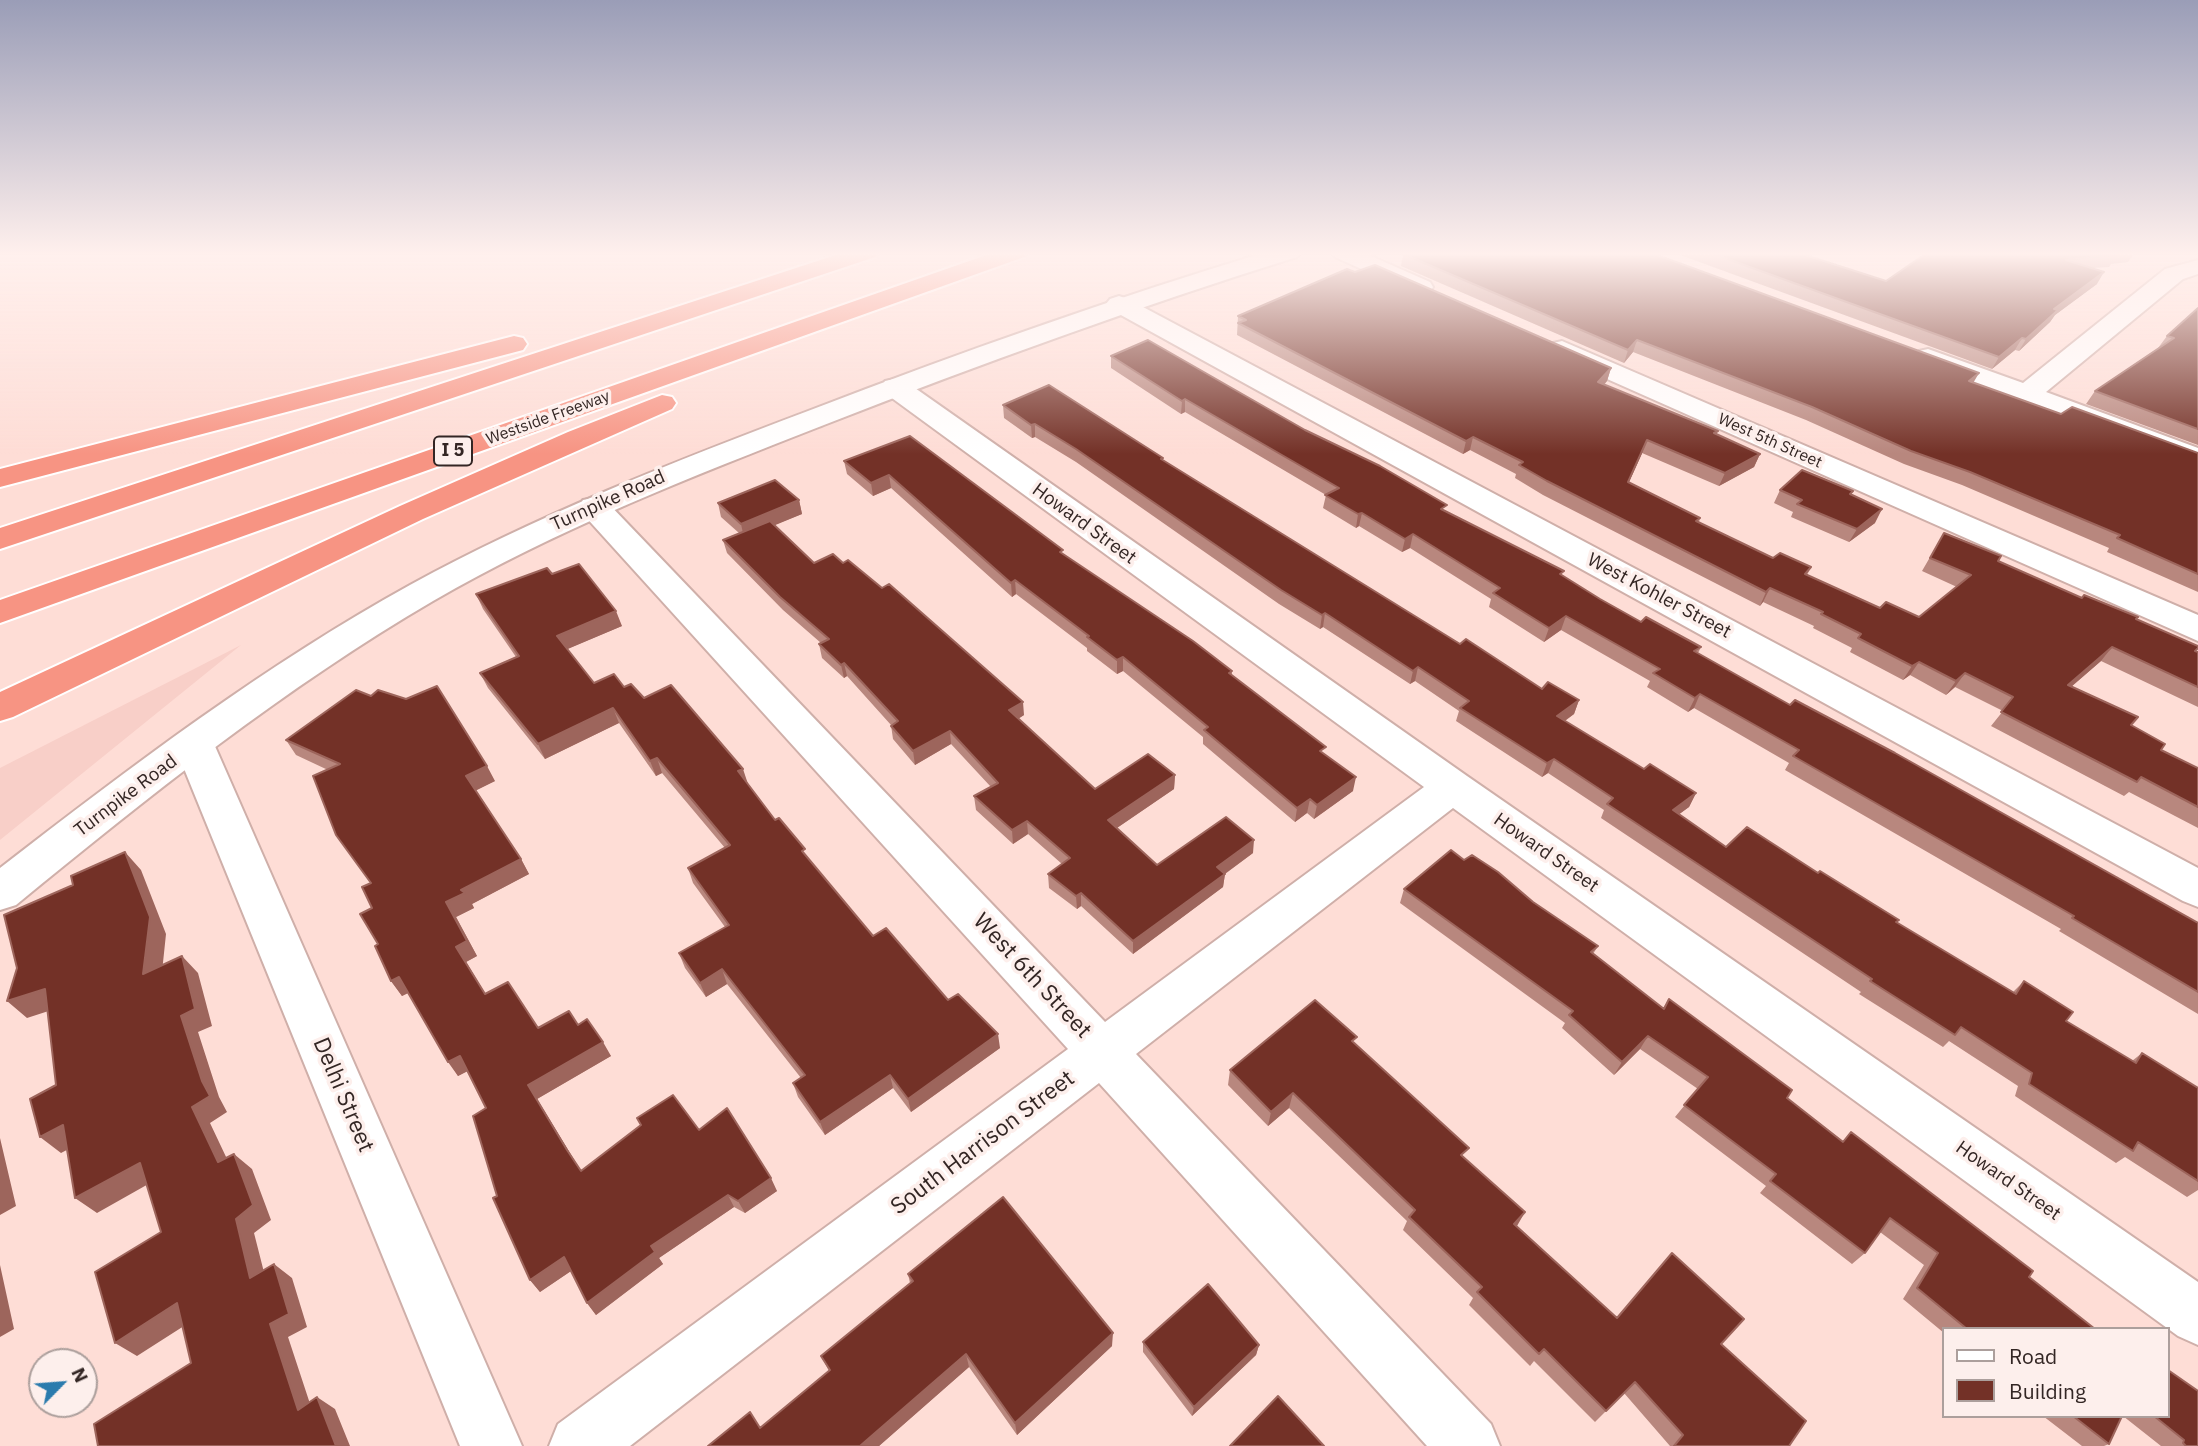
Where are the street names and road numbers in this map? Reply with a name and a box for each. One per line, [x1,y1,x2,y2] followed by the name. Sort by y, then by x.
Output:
[484,387,612,449] street label: Westside Freeway
[1715,409,1825,473] street label: West 5th Street
[434,436,472,466] road number: I 5
[547,466,669,536] street label: Turnpike Road
[1028,479,1140,569] street label: Howard Street
[1583,548,1735,644] street label: West Kohler Street
[70,750,182,842] street label: Turnpike Road
[1489,808,1603,898] street label: Howard Street
[967,908,1097,1044] street label: West 6th Street
[307,1034,379,1156] street label: Delhi Street
[886,1065,1080,1221] street label: South Harrison Street
[1951,1136,2065,1226] street label: Howard Street

